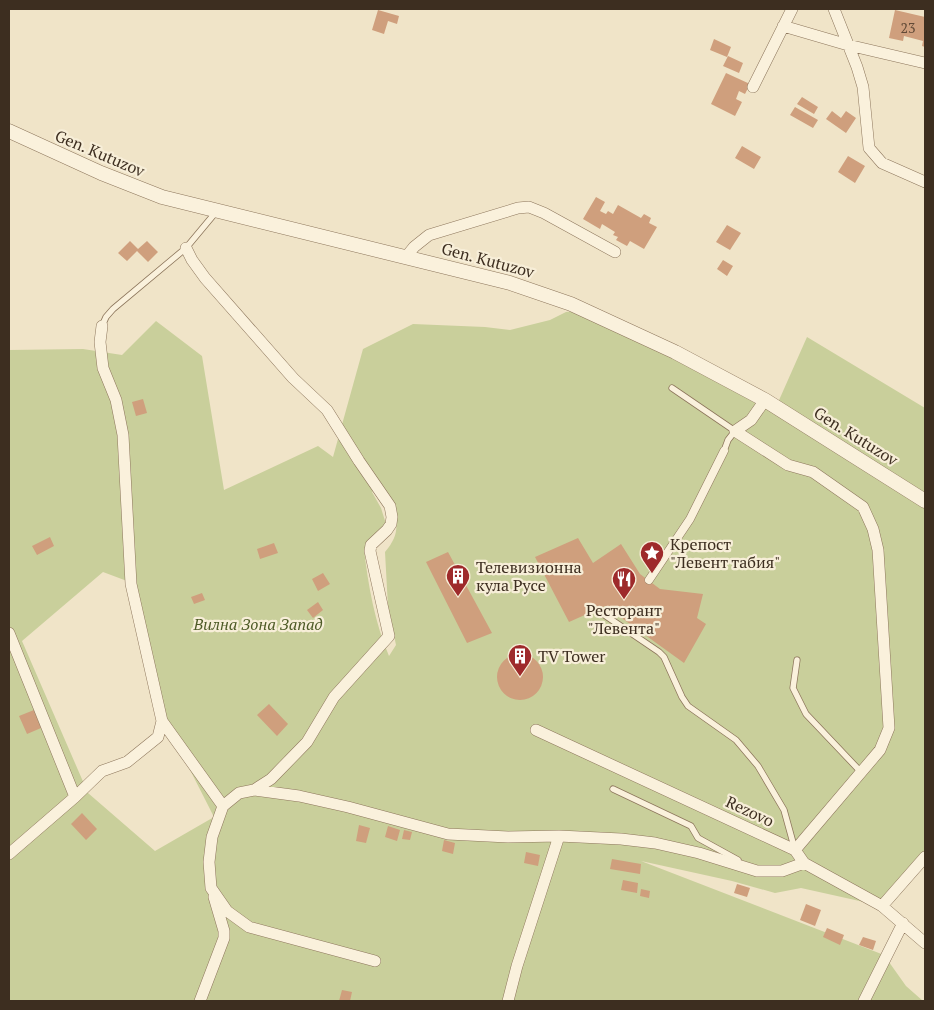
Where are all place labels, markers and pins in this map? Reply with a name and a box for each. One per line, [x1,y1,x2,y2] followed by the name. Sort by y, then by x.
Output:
[670,533,780,573] place label: Крепост "Левент табия"
[639,540,665,574] place icon: Крепост "Левент табия"
[476,556,582,596] place label: Телевизионна кула Русе
[445,563,471,597] building icon: Телевизионна кула Русе
[611,566,637,600] restaurant icon: Ресторант "Левента"
[586,599,662,639] place label: Ресторант "Левента"
[507,643,533,677] building icon: TV Tower
[538,645,606,667] place label: TV Tower

